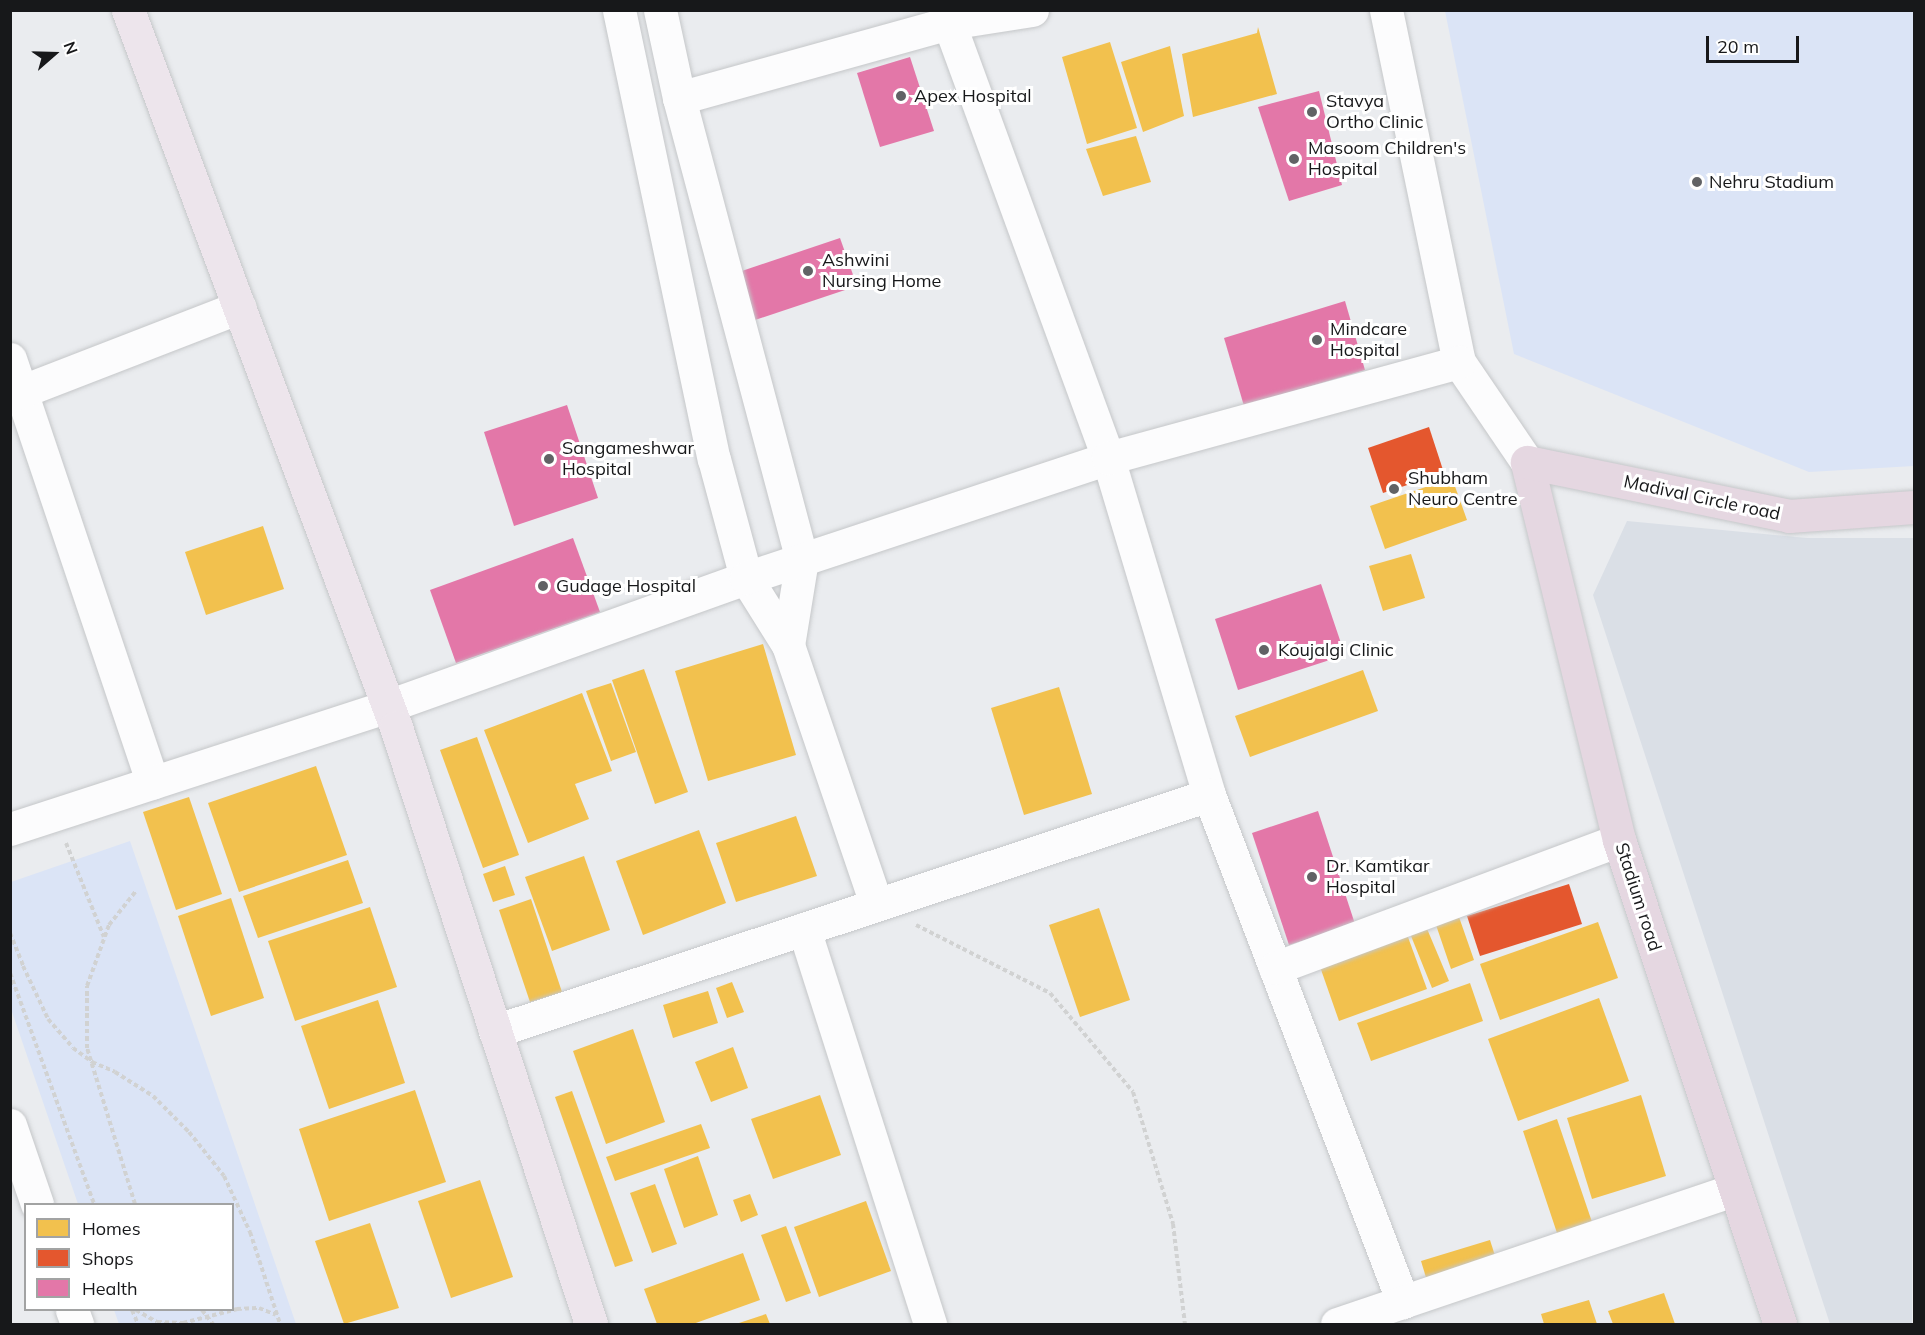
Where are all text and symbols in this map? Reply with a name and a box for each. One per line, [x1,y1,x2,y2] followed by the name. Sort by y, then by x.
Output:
[24,24,84,84] north arrow
[1709,24,1802,62] scale bar
[1717,35,1759,58] text: 20 m
[59,39,82,57] text: N
[914,85,1032,107] place label: Apex Hospital
[892,87,910,105] marker: Apex Hospital
[1326,91,1423,134] place label: Stavya Ortho Clinic
[1303,103,1321,121] marker: Stavya Ortho Clinic
[1308,138,1466,180] place label: Masoom Children's Hospital
[1285,150,1303,168] marker: Masoom Children's Hospital
[1709,171,1834,193] place label: Nehru Stadium
[1690,175,1704,189] marker: Nehru Stadium
[822,250,941,292] place label: Ashwini Nursing Home
[799,262,817,280] marker: Ashwini Nursing Home
[1330,319,1407,362] place label: Mindcare Hospital
[1308,331,1326,349] marker: Mindcare Hospital
[562,438,694,480] place label: Sangameshwar Hospital
[540,450,558,468] marker: Sangameshwar Hospital
[1408,468,1518,510] place label: Shubham Neuro Centre
[1622,471,1782,525] street label: Madival Circle road
[1385,480,1403,498] marker: Shubham Neuro Centre
[556,575,696,597] place label: Gudage Hospital
[534,577,552,595] marker: Gudage Hospital
[1278,639,1394,661] place label: Koujalgi Clinic
[1255,641,1273,659] marker: Koujalgi Clinic
[1610,840,1666,954] street label: Stadium road
[1326,856,1430,898] place label: Dr. Kamtikar Hospital
[1303,868,1321,886] marker: Dr. Kamtikar Hospital
[24,1203,234,1311] legend
[82,1217,141,1240] text: Homes
[82,1247,134,1270] text: Shops
[82,1277,138,1300] text: Health

